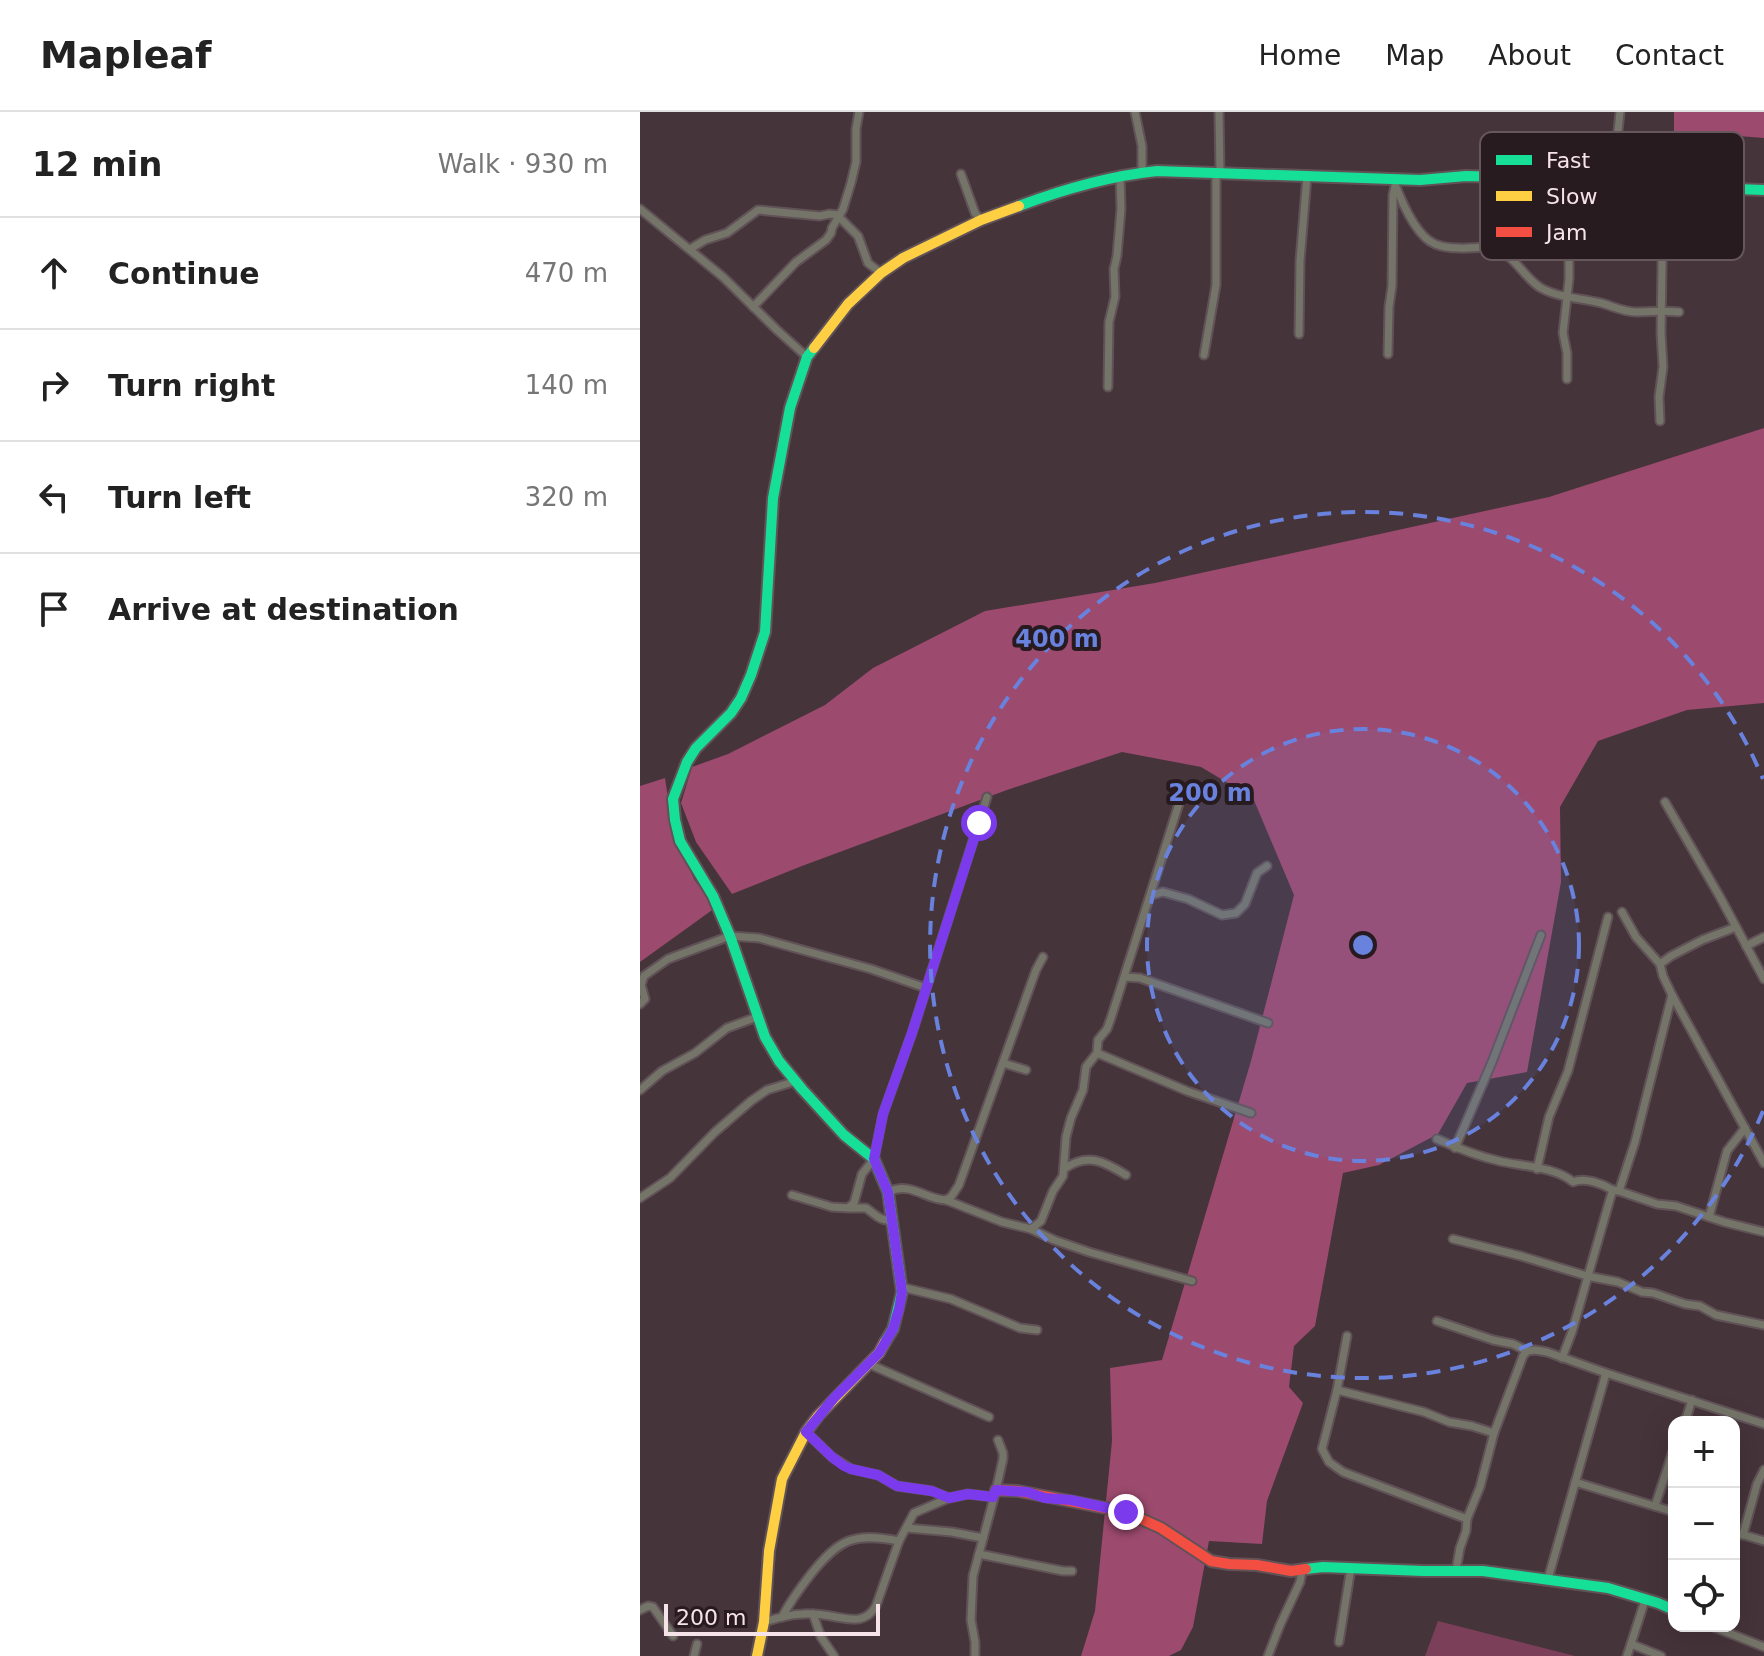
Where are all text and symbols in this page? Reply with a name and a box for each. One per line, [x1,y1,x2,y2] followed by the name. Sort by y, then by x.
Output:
[40,33,212,77] text: Mapleaf
[1258,39,1341,72] text: Home
[1385,39,1444,72] text: Map
[1488,39,1571,72] text: About
[1615,39,1724,72] text: Contact
[1480,132,1744,260] legend
[32,144,162,184] text: 12 min
[1546,148,1591,173] text: Fast
[438,149,608,179] text: Walk · 930 m
[1546,184,1598,209] text: Slow
[1544,220,1587,245] text: Jam
[32,251,76,295] icon: ahead
[108,256,260,291] text: Continue
[525,258,608,288] text: 470 m
[32,363,76,407] icon: right
[108,368,275,403] text: Turn right
[525,370,608,400] text: 140 m
[32,475,76,519] icon: left
[108,480,251,515] text: Turn left
[525,482,608,512] text: 320 m
[32,587,76,631] icon: arrive
[108,592,459,627] text: Arrive at destination
[1015,625,1099,653] text: 400 m
[1168,779,1252,807] text: 200 m
[961,805,997,841] route start
[1349,931,1377,959] centre of rings
[1668,1416,1740,1632] map controls
[1668,1416,1740,1488] button: +
[1668,1488,1740,1560] button: −
[1108,1494,1144,1530] route end
[1668,1560,1740,1632] button: locate
[664,1600,880,1636] scale bar
[676,1605,746,1630] text: 200 m

